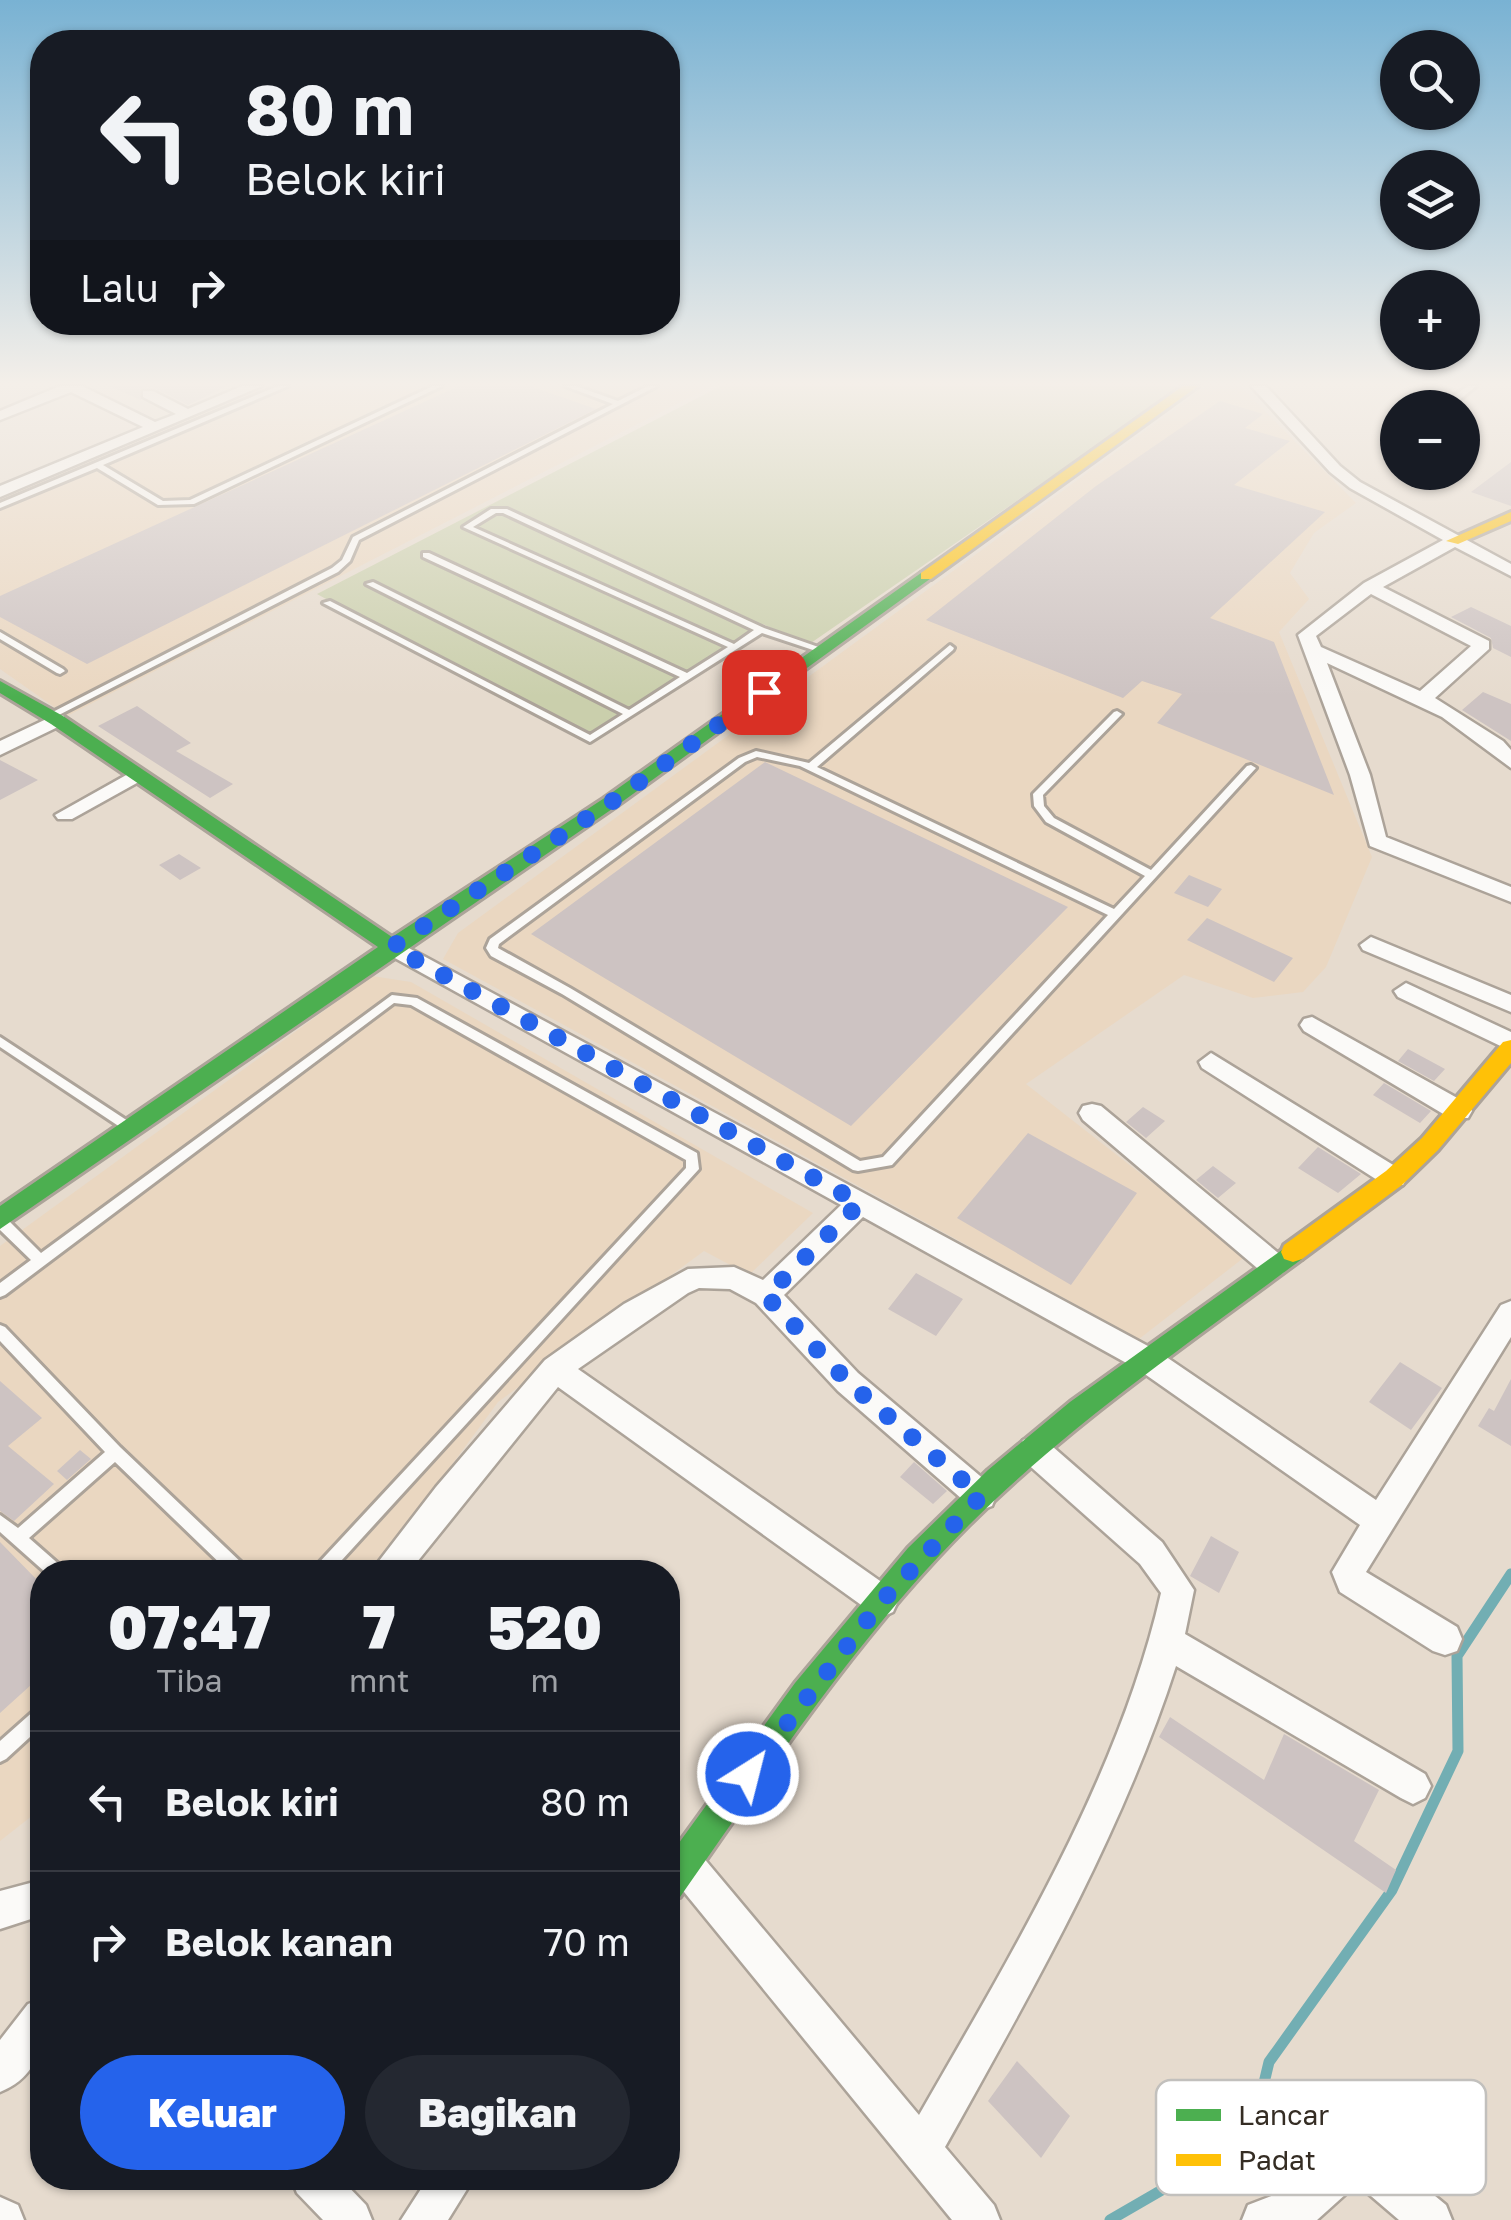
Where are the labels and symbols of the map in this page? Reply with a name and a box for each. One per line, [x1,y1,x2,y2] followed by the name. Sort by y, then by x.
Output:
[722,650,807,735] pin
[696,1722,800,1826] position arrow
[1156,2080,1486,2195] legend
[1238,2098,1329,2131] text: Lancar
[1238,2143,1316,2176] text: Padat

